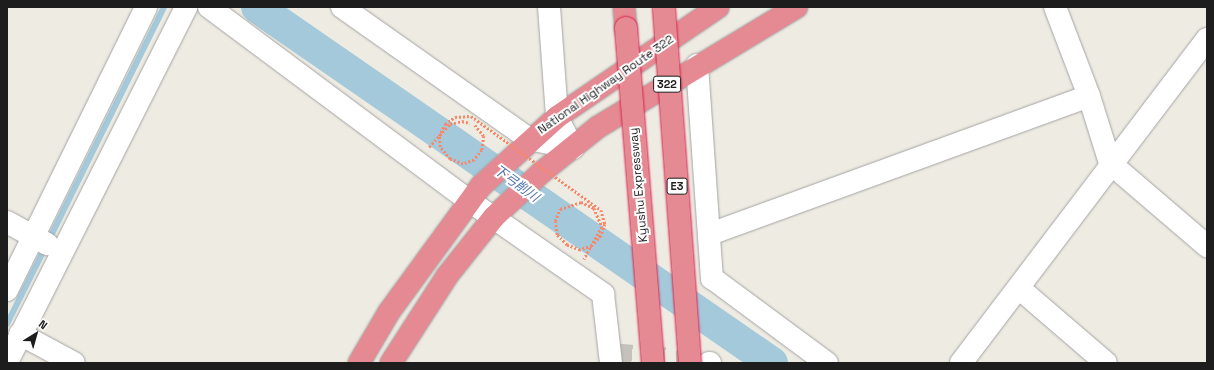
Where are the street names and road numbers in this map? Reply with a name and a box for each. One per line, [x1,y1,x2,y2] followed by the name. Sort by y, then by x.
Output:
[535,32,677,138] street label: National Highway Route 322
[653,75,681,93] road number: 322
[627,127,651,243] street label: Kyushu Expressway
[666,177,688,195] road number: E3

